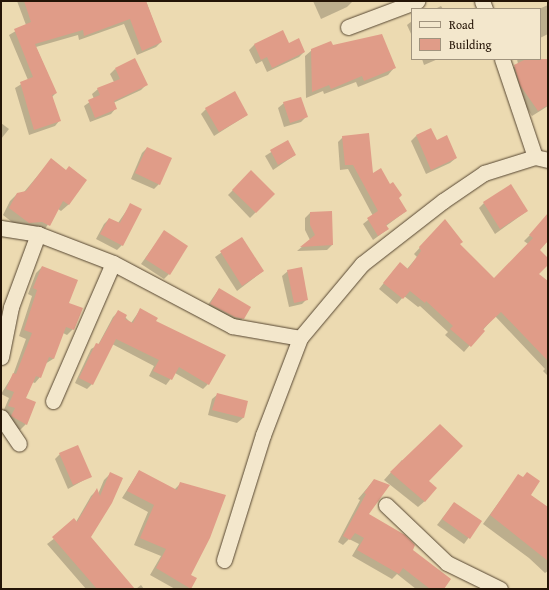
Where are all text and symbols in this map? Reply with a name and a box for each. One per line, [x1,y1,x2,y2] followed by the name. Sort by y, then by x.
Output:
[411,8,541,60] legend
[449,16,474,33] text: Road
[449,36,492,53] text: Building

